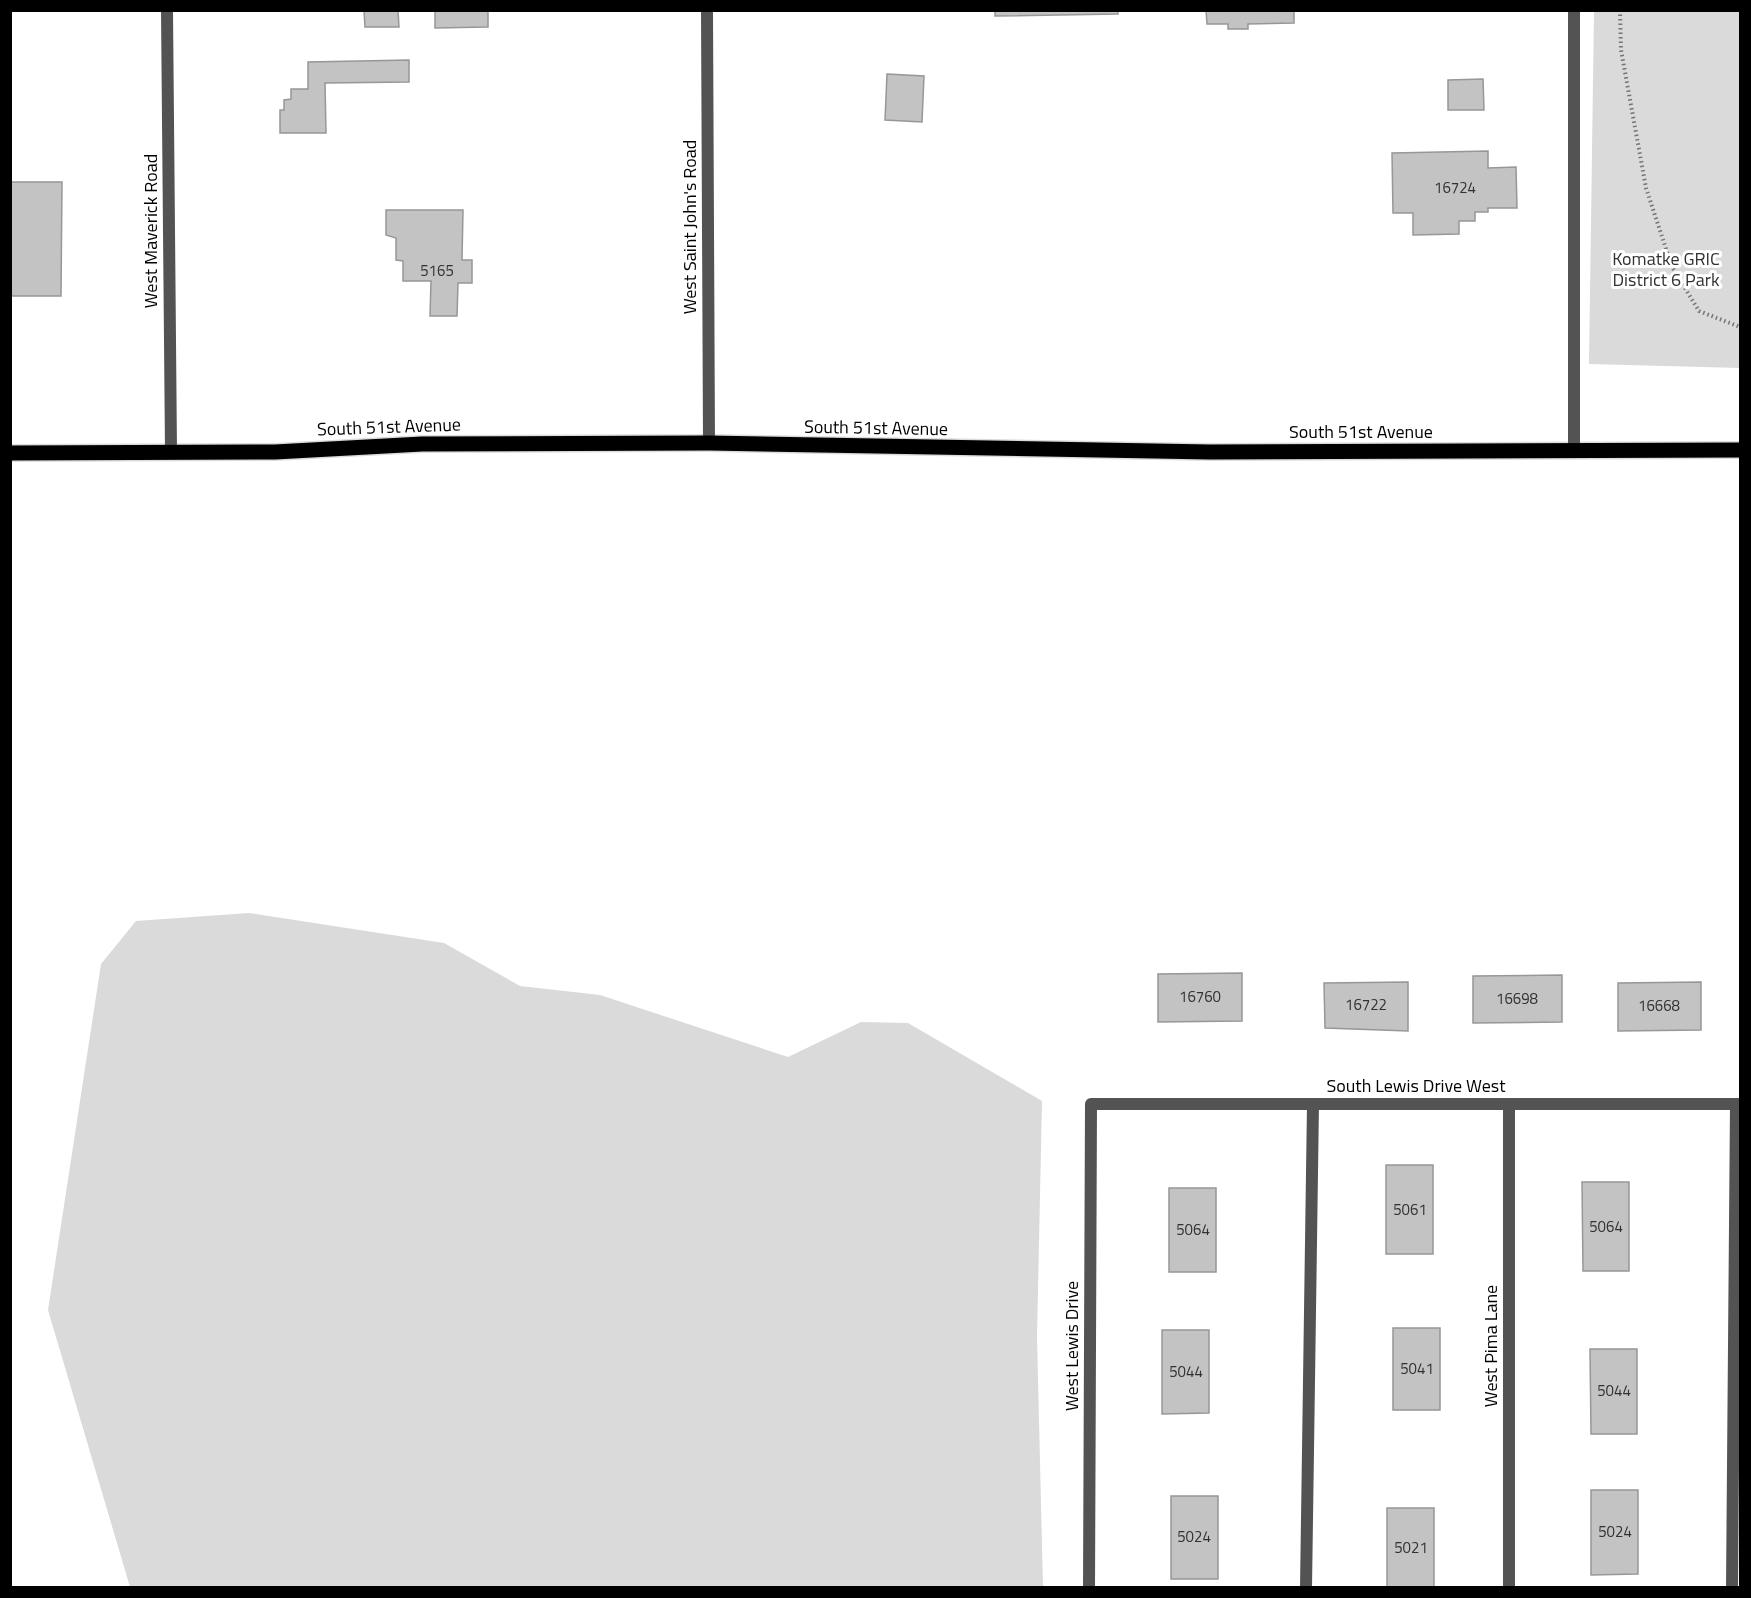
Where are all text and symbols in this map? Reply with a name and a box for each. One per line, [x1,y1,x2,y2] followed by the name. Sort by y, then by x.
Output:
[676,140,703,314] street label: West Saint John's Road
[137,154,164,308] street label: West Maverick Road
[1434,176,1476,199] house number: 16724
[1612,245,1720,293] park label: Komatke GRIC District 6 Park
[420,259,454,282] house number: 5165
[317,410,461,443] street label: South 51st Avenue
[804,413,948,442] street label: South 51st Avenue
[1289,418,1433,445] street label: South 51st Avenue
[1179,985,1221,1008] house number: 16760
[1496,987,1538,1010] house number: 16698
[1345,993,1387,1016] house number: 16722
[1638,994,1680,1017] house number: 16668
[1327,1072,1506,1099] street label: South Lewis Drive West
[1393,1198,1427,1221] house number: 5061
[1589,1215,1623,1238] house number: 5064
[1176,1218,1210,1241] house number: 5064
[1058,1281,1085,1411] street label: West Lewis Drive
[1477,1285,1504,1407] street label: West Pima Lane
[1400,1357,1434,1380] house number: 5041
[1169,1360,1203,1383] house number: 5044
[1597,1379,1631,1402] house number: 5044
[1598,1520,1632,1543] house number: 5024
[1177,1525,1211,1548] house number: 5024
[1394,1536,1428,1559] house number: 5021

